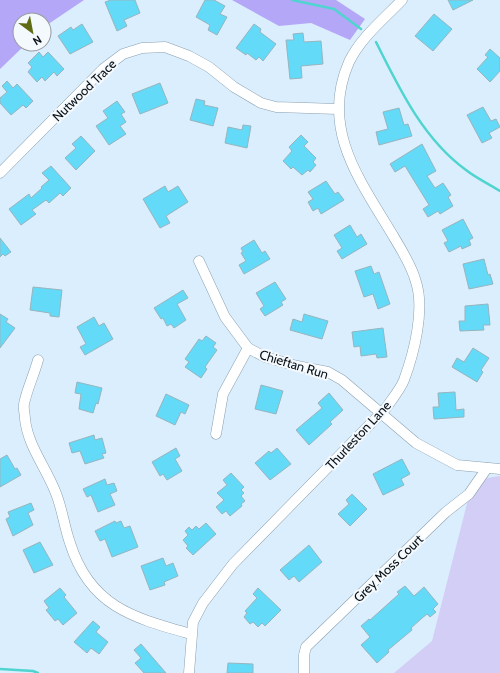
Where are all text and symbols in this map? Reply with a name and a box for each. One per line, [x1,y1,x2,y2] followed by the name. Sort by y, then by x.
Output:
[12,12,52,52] north arrow
[30,32,44,48] text: N
[49,55,119,124] street label: Nutwood Trace
[258,346,330,382] street label: Chieftan Run
[322,397,394,473] street label: Thurleston Lane
[350,530,426,605] street label: Grey Moss Court

